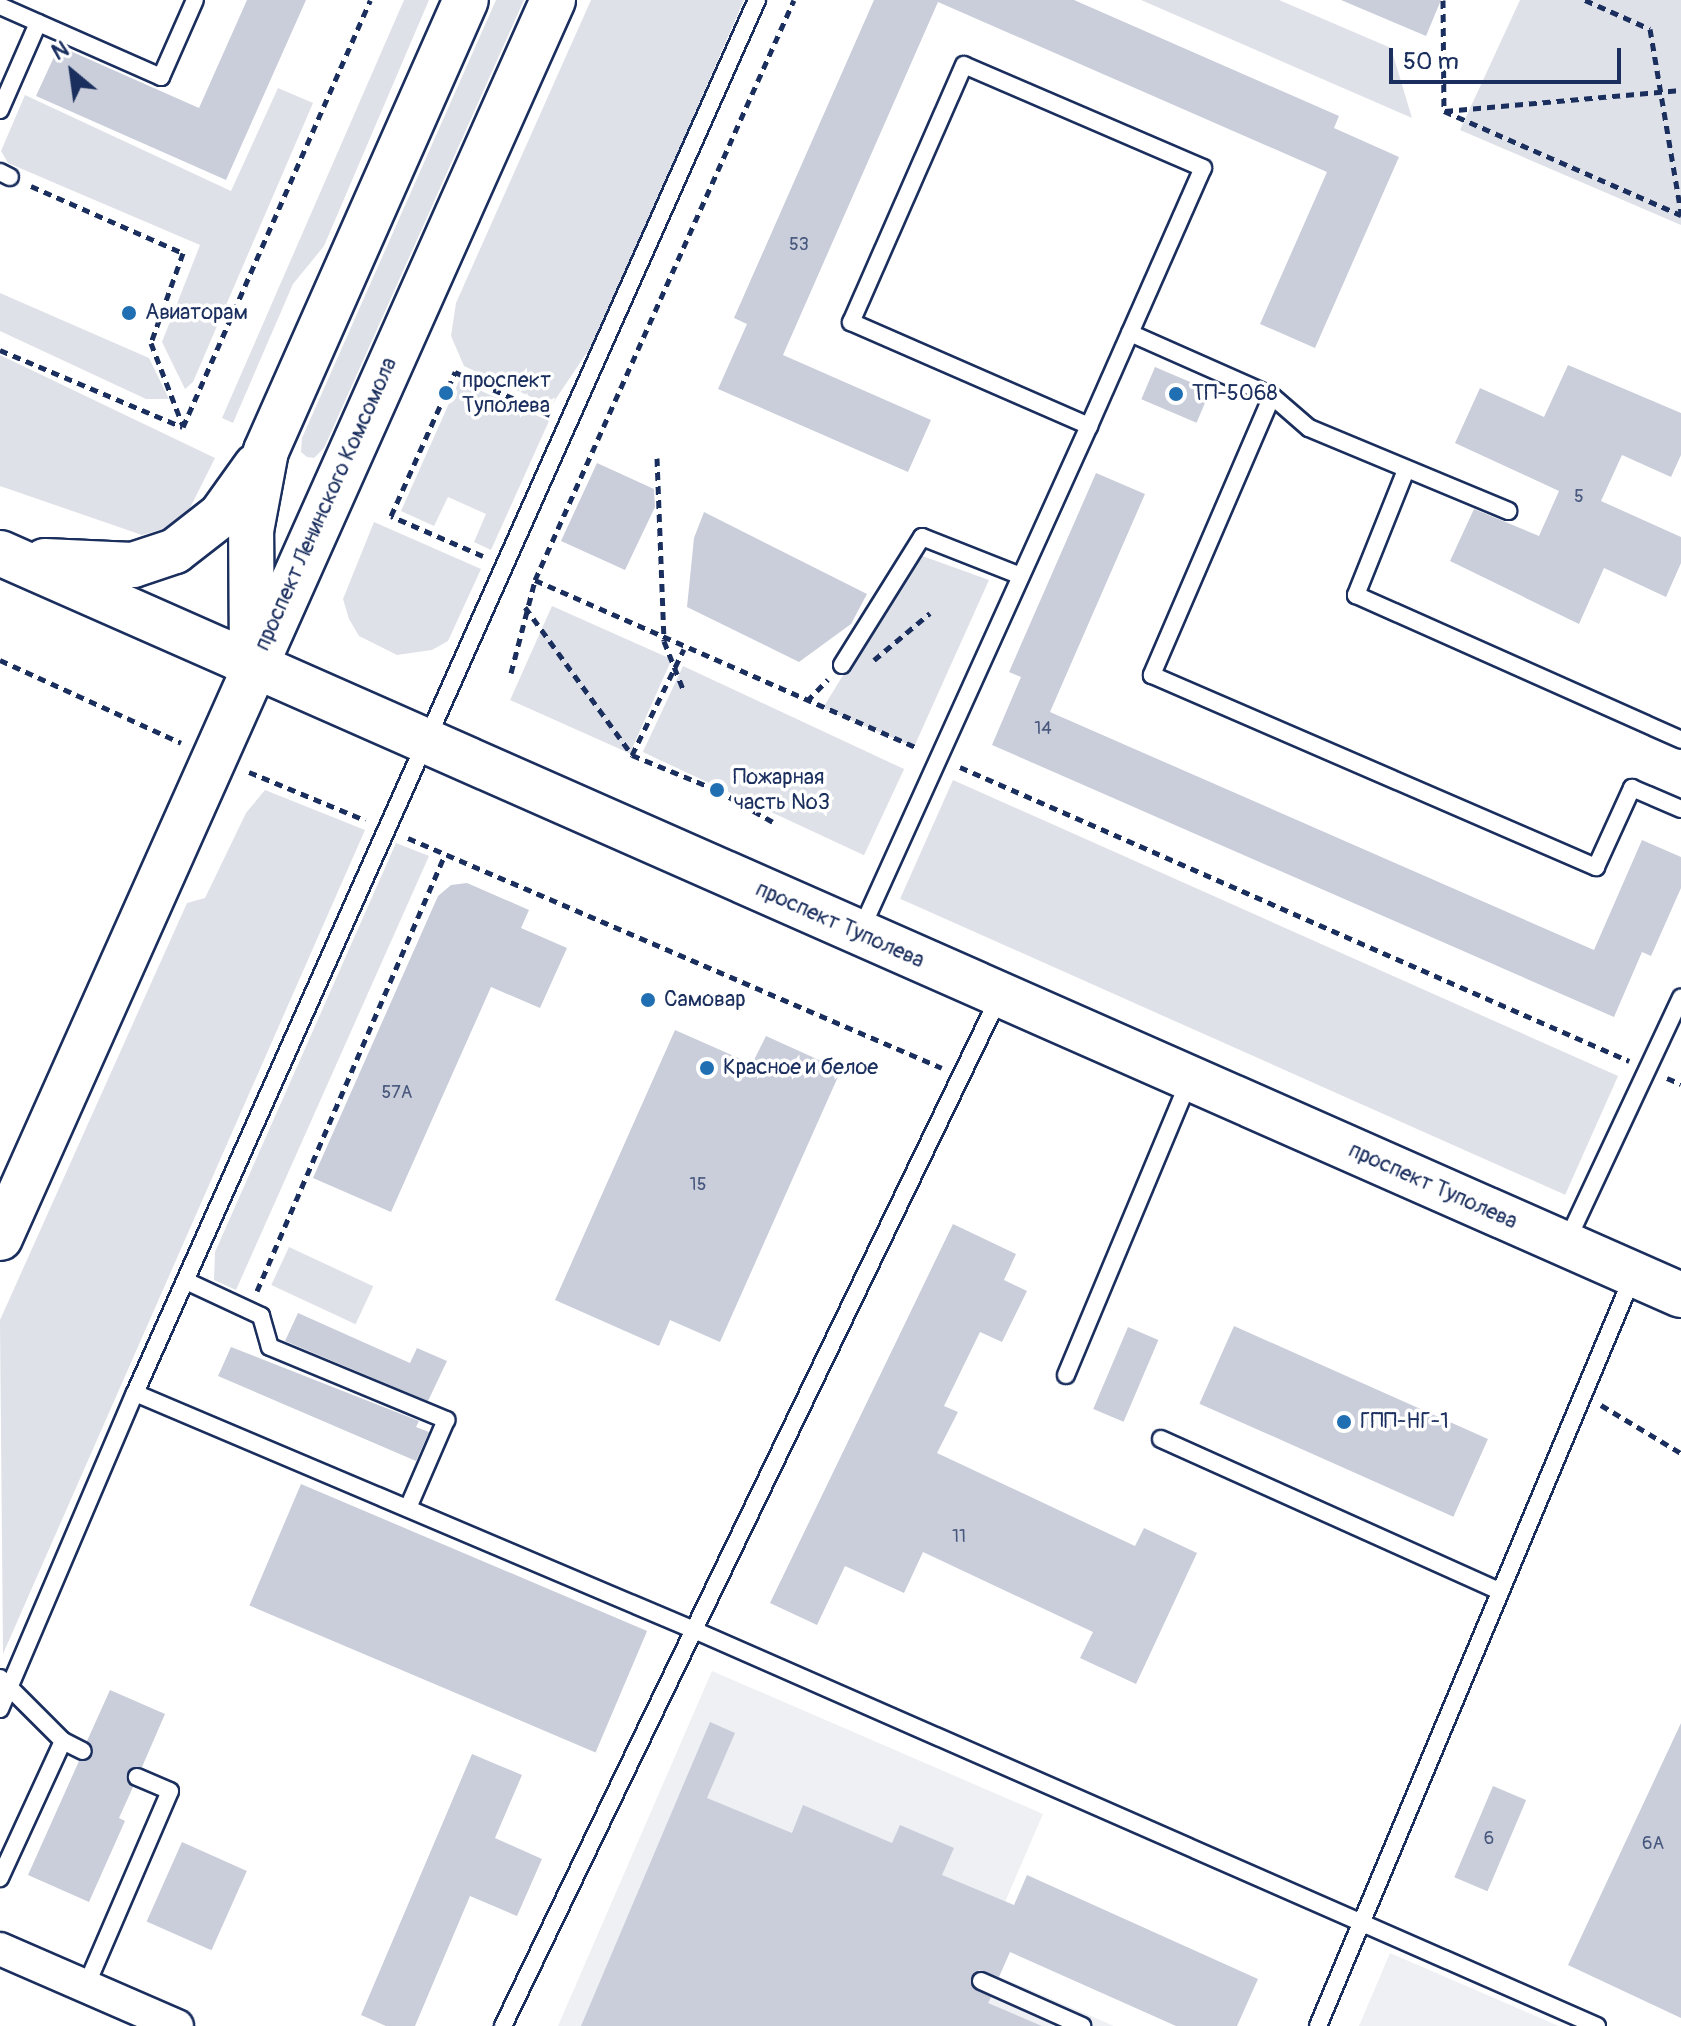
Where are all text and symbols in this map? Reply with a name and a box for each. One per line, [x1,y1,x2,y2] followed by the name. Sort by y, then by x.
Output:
[32,32,112,112] north arrow
[1393,32,1625,82] scale bar
[47,35,74,67] text: N
[1403,47,1459,76] text: 50 m
[789,234,809,256] house number: 53
[145,300,248,326] place label: Авиаторам
[120,304,138,322] marker: Авиаторам
[249,353,403,655] street label: проспект Ленинского Комсомола
[462,367,551,418] place label: проспект Туполева
[1192,381,1278,407] place label: ТП-5068
[437,384,455,402] marker: проспект Туполева
[1167,385,1185,403] marker: ТП-5068
[1574,486,1584,508] house number: 5
[1034,718,1052,740] house number: 14
[733,764,830,816] place label: Пожарная часть №3
[708,781,726,799] marker: Пожарная часть №3
[752,876,928,974] street label: проспект Туполева
[664,987,746,1013] place label: Самовар
[639,991,657,1009] marker: Самовар
[723,1055,878,1081] place label: Красное и белое
[698,1059,716,1077] marker: Красное и белое
[382,1082,412,1104] house number: 57А
[1345,1137,1521,1235] street label: проспект Туполева
[690,1174,706,1196] house number: 15
[1360,1409,1449,1435] place label: ГПП-НГ-1
[1335,1413,1353,1431] marker: ГПП-НГ-1
[952,1526,966,1548] house number: 11
[1484,1828,1494,1850] house number: 6
[1642,1833,1664,1855] house number: 6А

